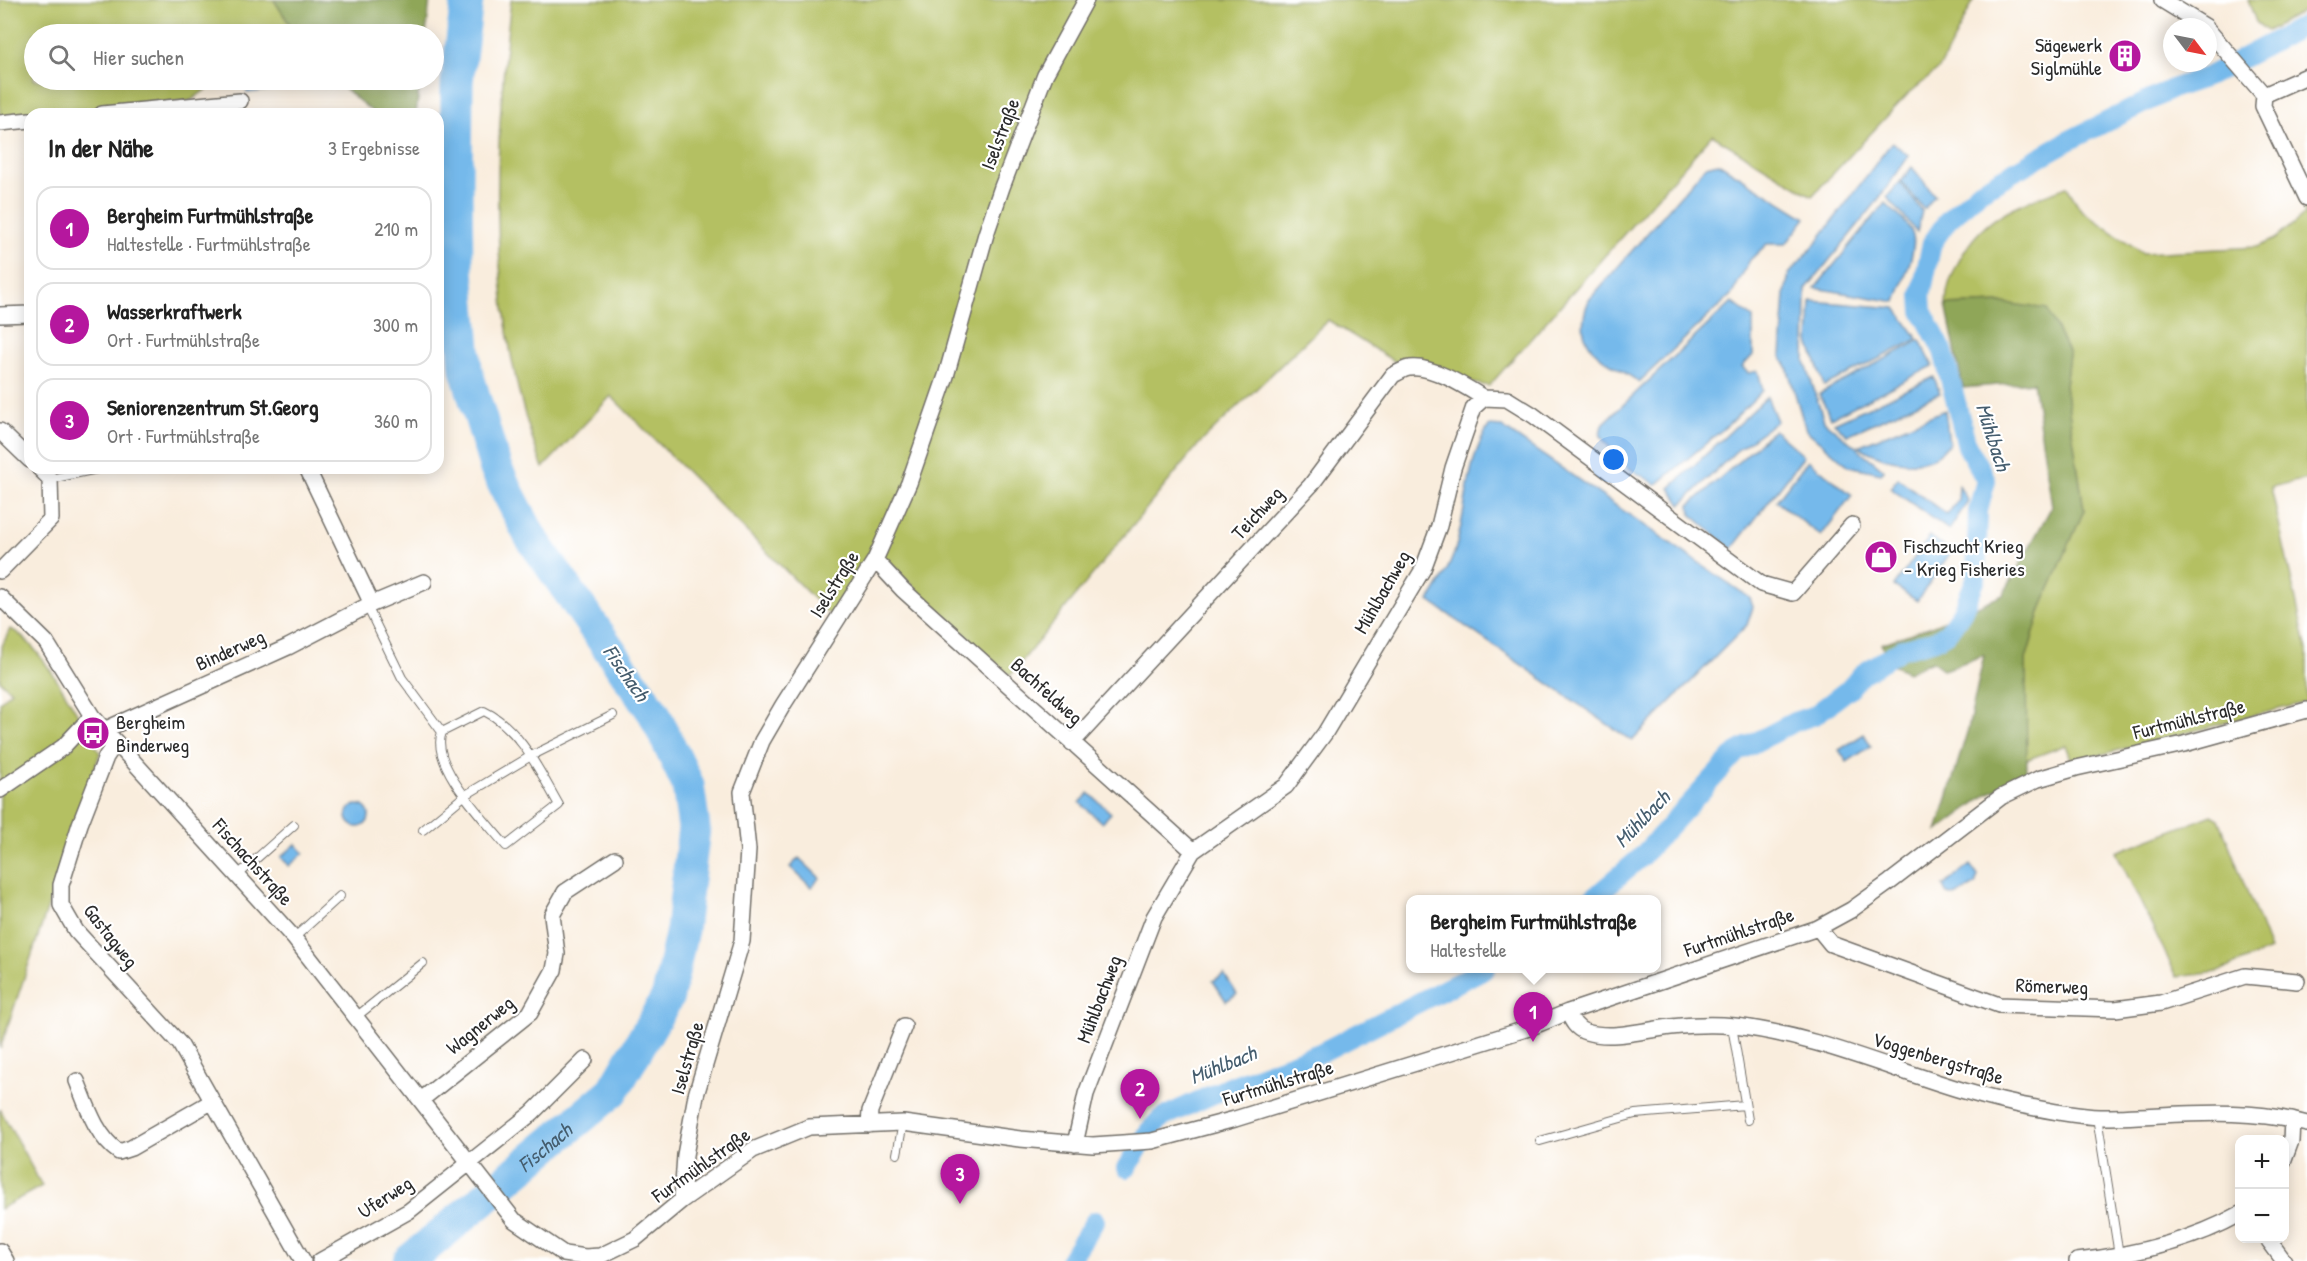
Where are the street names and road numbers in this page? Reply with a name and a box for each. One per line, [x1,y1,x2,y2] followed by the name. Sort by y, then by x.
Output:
[974,94,1025,173] street label: Iselstraße
[1225,480,1288,545] street label: Teichweg
[802,545,865,622] street label: Iselstraße
[1347,545,1416,638] street label: Mühlbachweg
[191,622,269,677] street label: Binderweg
[1005,651,1089,730] street label: Bachfeldweg
[2129,692,2248,746] street label: Furtmühlstraße
[206,812,300,911] street label: Fischachstraße
[78,898,145,974] street label: Gastagweg
[1680,900,1797,963] street label: Furtmühlstraße
[1069,951,1128,1047] street label: Mühlbachweg
[2015,971,2089,1000] street label: Römerweg
[440,989,519,1060] street label: Wagnerweg
[663,1018,710,1097] street label: Iselstraße
[1869,1025,2007,1090] street label: Voggenbergstraße
[1218,1053,1336,1112] street label: Furtmühlstraße
[645,1121,755,1209] street label: Furtmühlstraße
[352,1169,417,1224] street label: Uferweg

